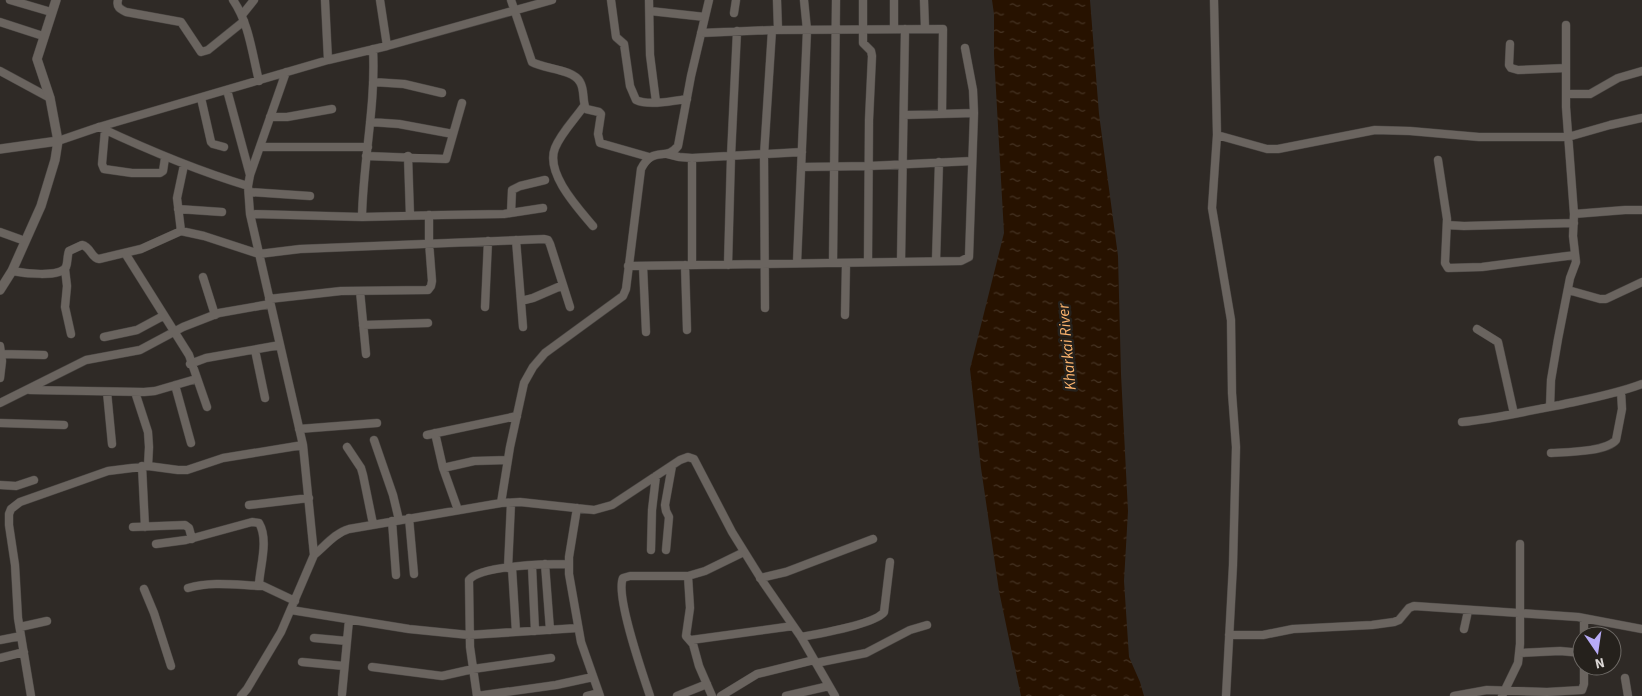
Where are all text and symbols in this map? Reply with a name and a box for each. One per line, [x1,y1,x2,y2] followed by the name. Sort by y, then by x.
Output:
[1052,301,1082,391] water label: Kharkai River
[1572,626,1622,676] north arrow
[1593,652,1606,673] text: N

